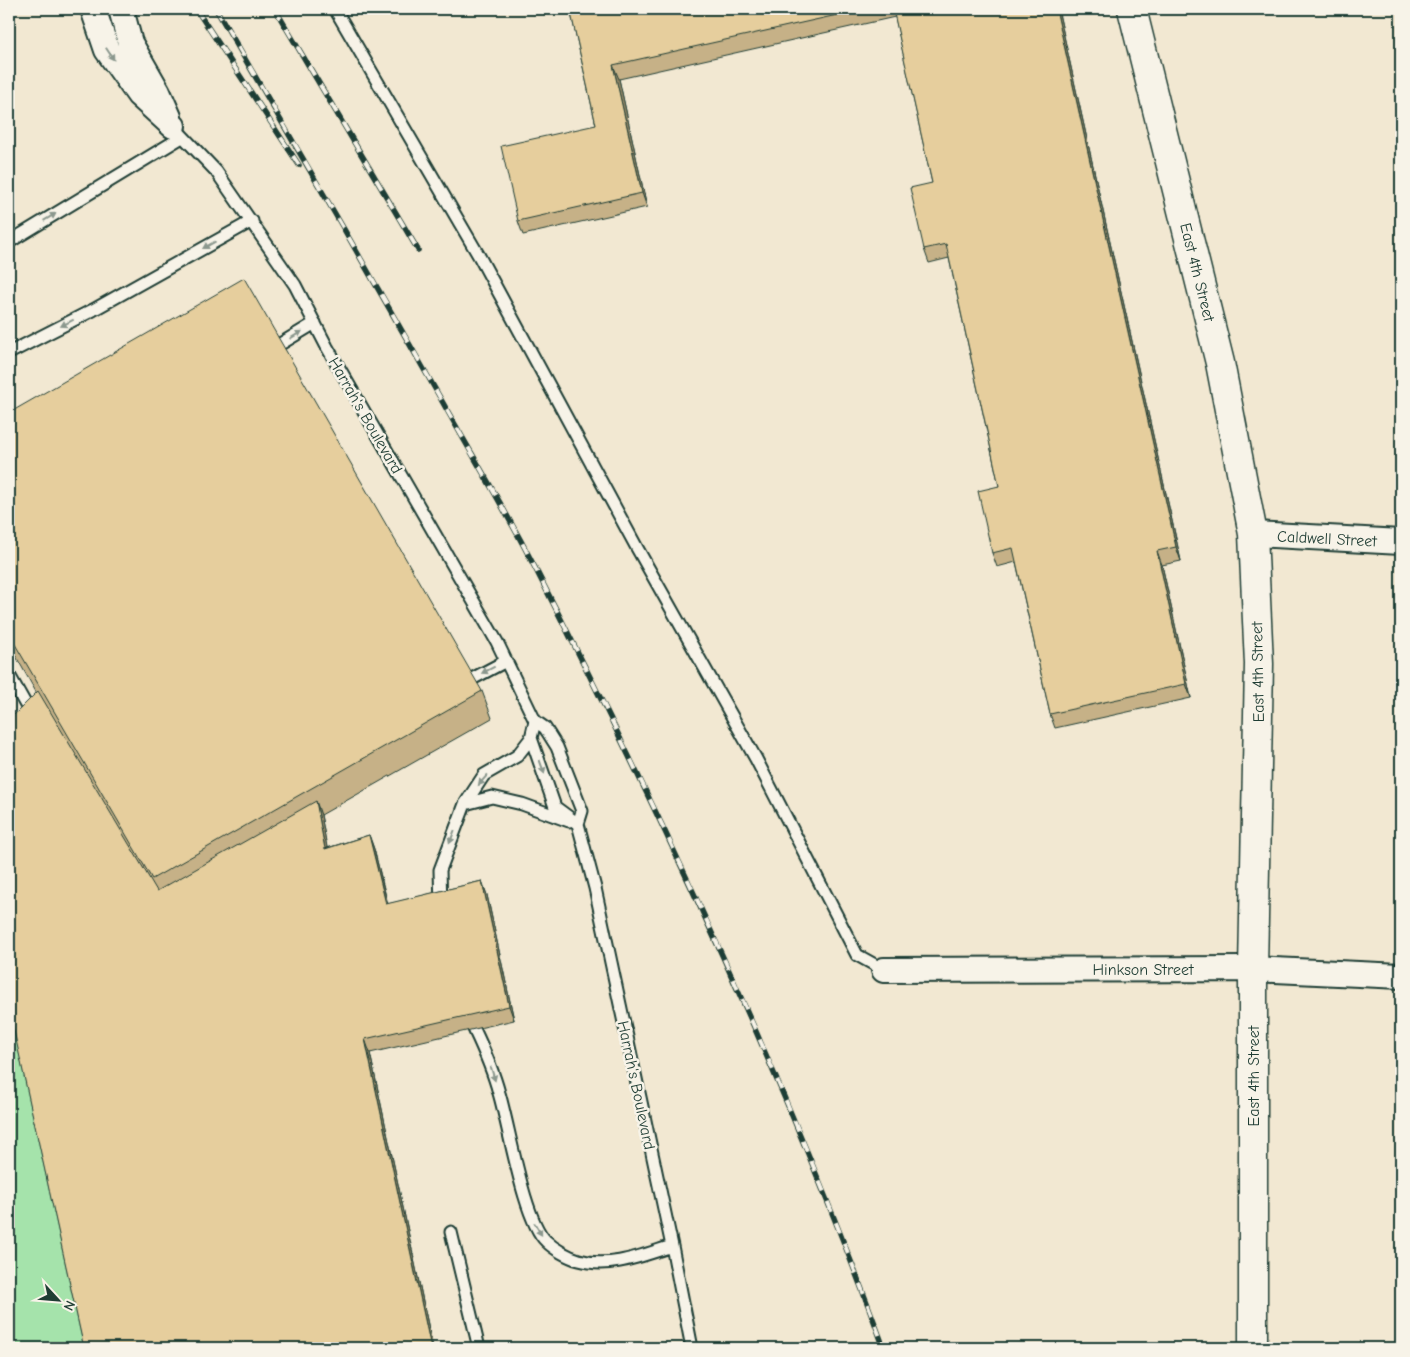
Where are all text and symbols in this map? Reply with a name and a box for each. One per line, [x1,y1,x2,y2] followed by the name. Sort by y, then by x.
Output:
[105,47,115,61] one-way arrow
[44,212,57,221] one-way arrow
[1176,221,1218,324] street label: East 4th Street
[203,240,216,249] one-way arrow
[60,319,74,327] one-way arrow
[290,330,303,339] one-way arrow
[325,354,406,477] street label: Harrah's Boulevard
[1277,527,1378,551] street label: Caldwell Street
[1248,621,1268,723] street label: East 4th Street
[481,666,495,674] one-way arrow
[539,760,546,775] one-way arrow
[477,773,488,786] one-way arrow
[448,829,455,844] one-way arrow
[1092,961,1194,979] street label: Hinkson Street
[614,1019,658,1151] street label: Harrah's Boulevard
[1245,1025,1263,1126] street label: East 4th Street
[490,1066,498,1081] one-way arrow
[534,1223,543,1236] one-way arrow
[32,1274,82,1324] north arrow
[60,1298,79,1313] text: N

